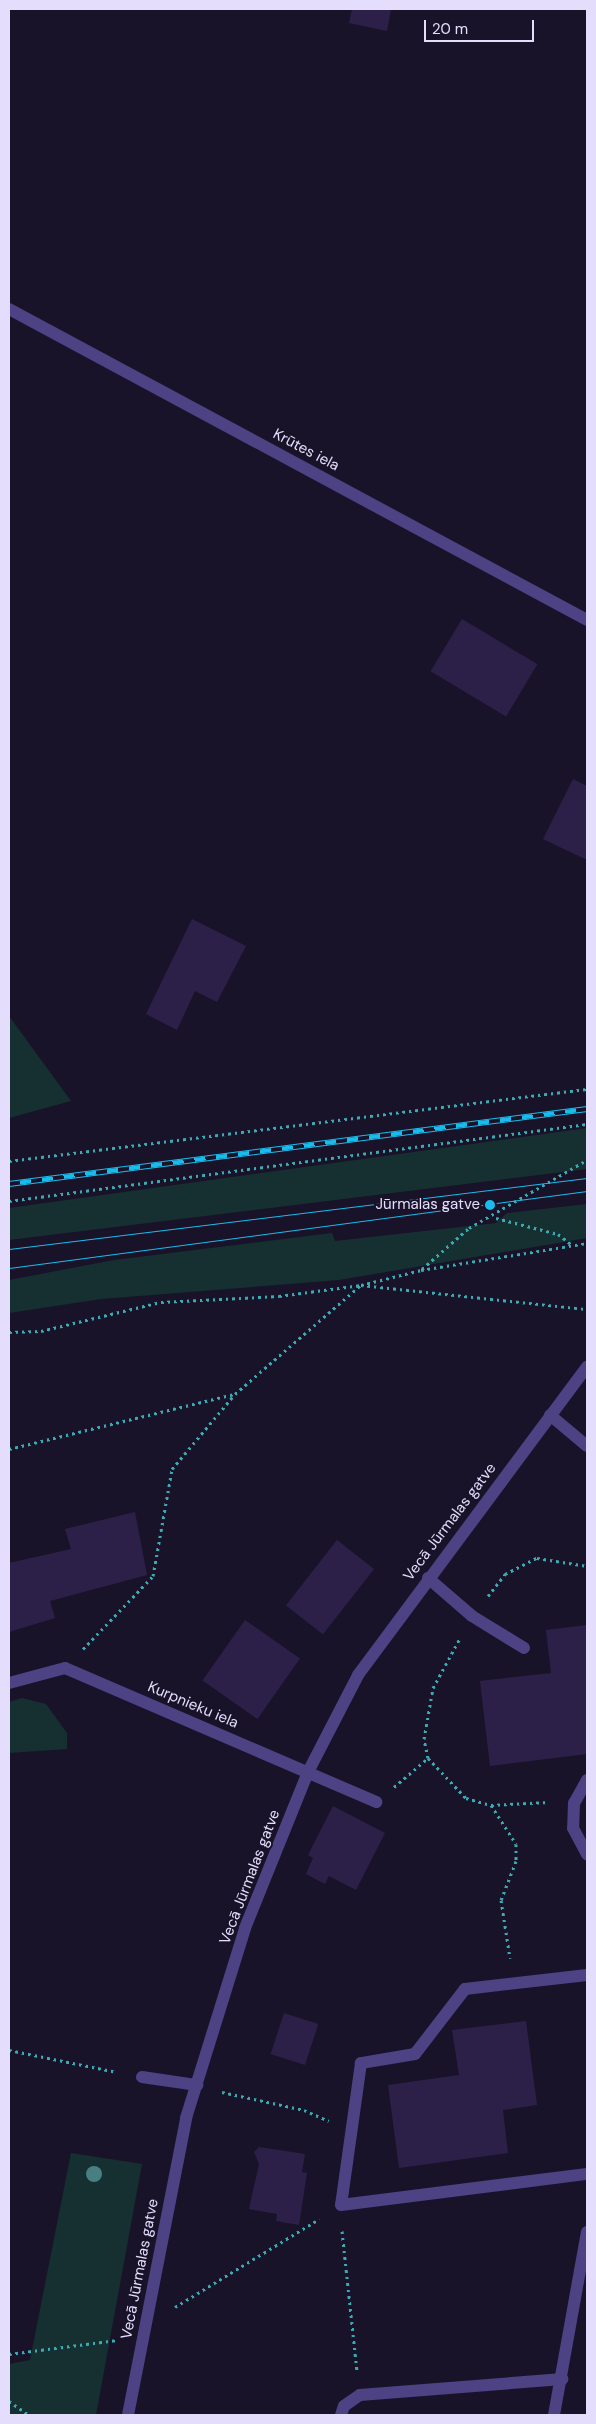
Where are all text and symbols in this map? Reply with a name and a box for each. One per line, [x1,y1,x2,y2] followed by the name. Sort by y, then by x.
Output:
[426,10,536,42] scale bar
[432,19,468,39] text: 20 m
[270,425,342,475] street label: Krūtes iela
[376,1196,480,1214] place label: Jūrmalas gatve
[484,1199,496,1211] marker: Jūrmalas gatve
[400,1460,500,1584] street label: Vecā Jūrmalas gatve
[145,1678,241,1732] street label: Kurpnieku iela
[216,1807,284,1947] street label: Vecā Jūrmalas gatve
[118,2197,162,2341] street label: Vecā Jūrmalas gatve

